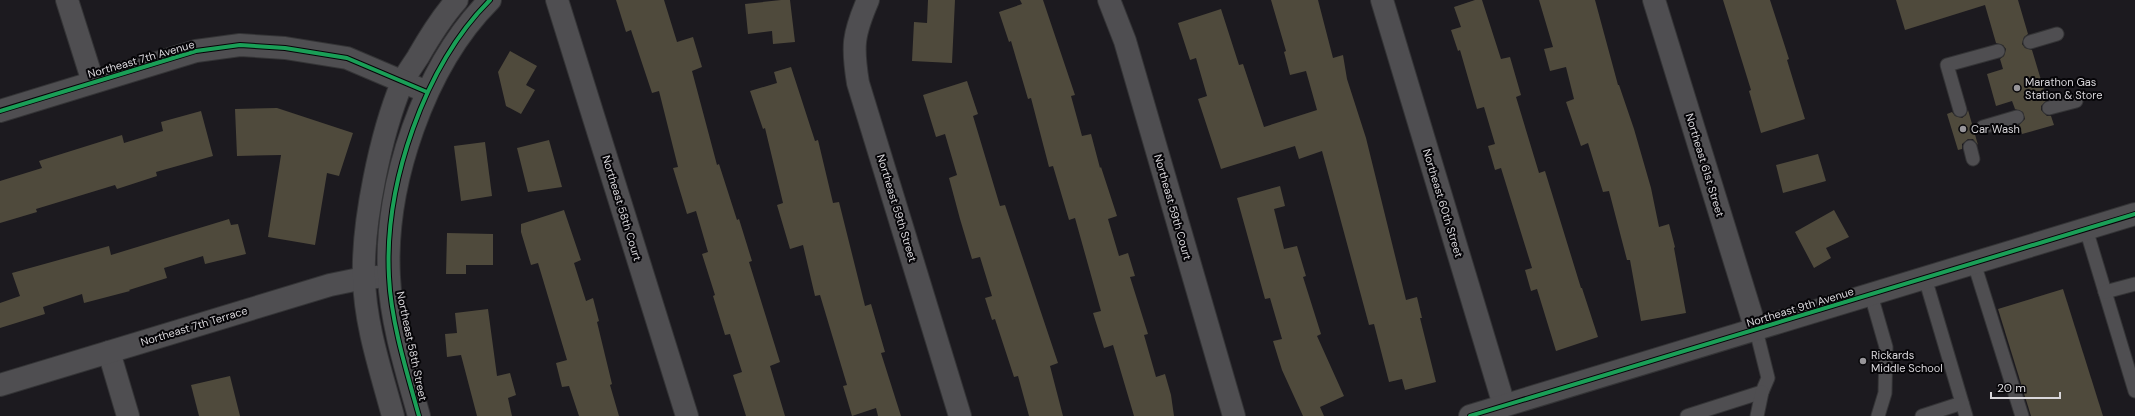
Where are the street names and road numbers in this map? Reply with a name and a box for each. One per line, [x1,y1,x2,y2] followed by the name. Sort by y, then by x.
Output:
[86,37,196,81] street label: Northeast 7th Avenue
[1683,111,1727,219] street label: Northeast 61st Street
[1420,147,1466,259] street label: Northeast 60th Street
[1151,152,1195,262] street label: Northeast 59th Court
[874,153,920,263] street label: Northeast 59th Street
[599,154,645,262] street label: Northeast 58th Court
[1745,284,1855,330] street label: Northeast 9th Avenue
[394,290,430,402] street label: Northeast 58th Street
[139,303,249,349] street label: Northeast 7th Terrace

